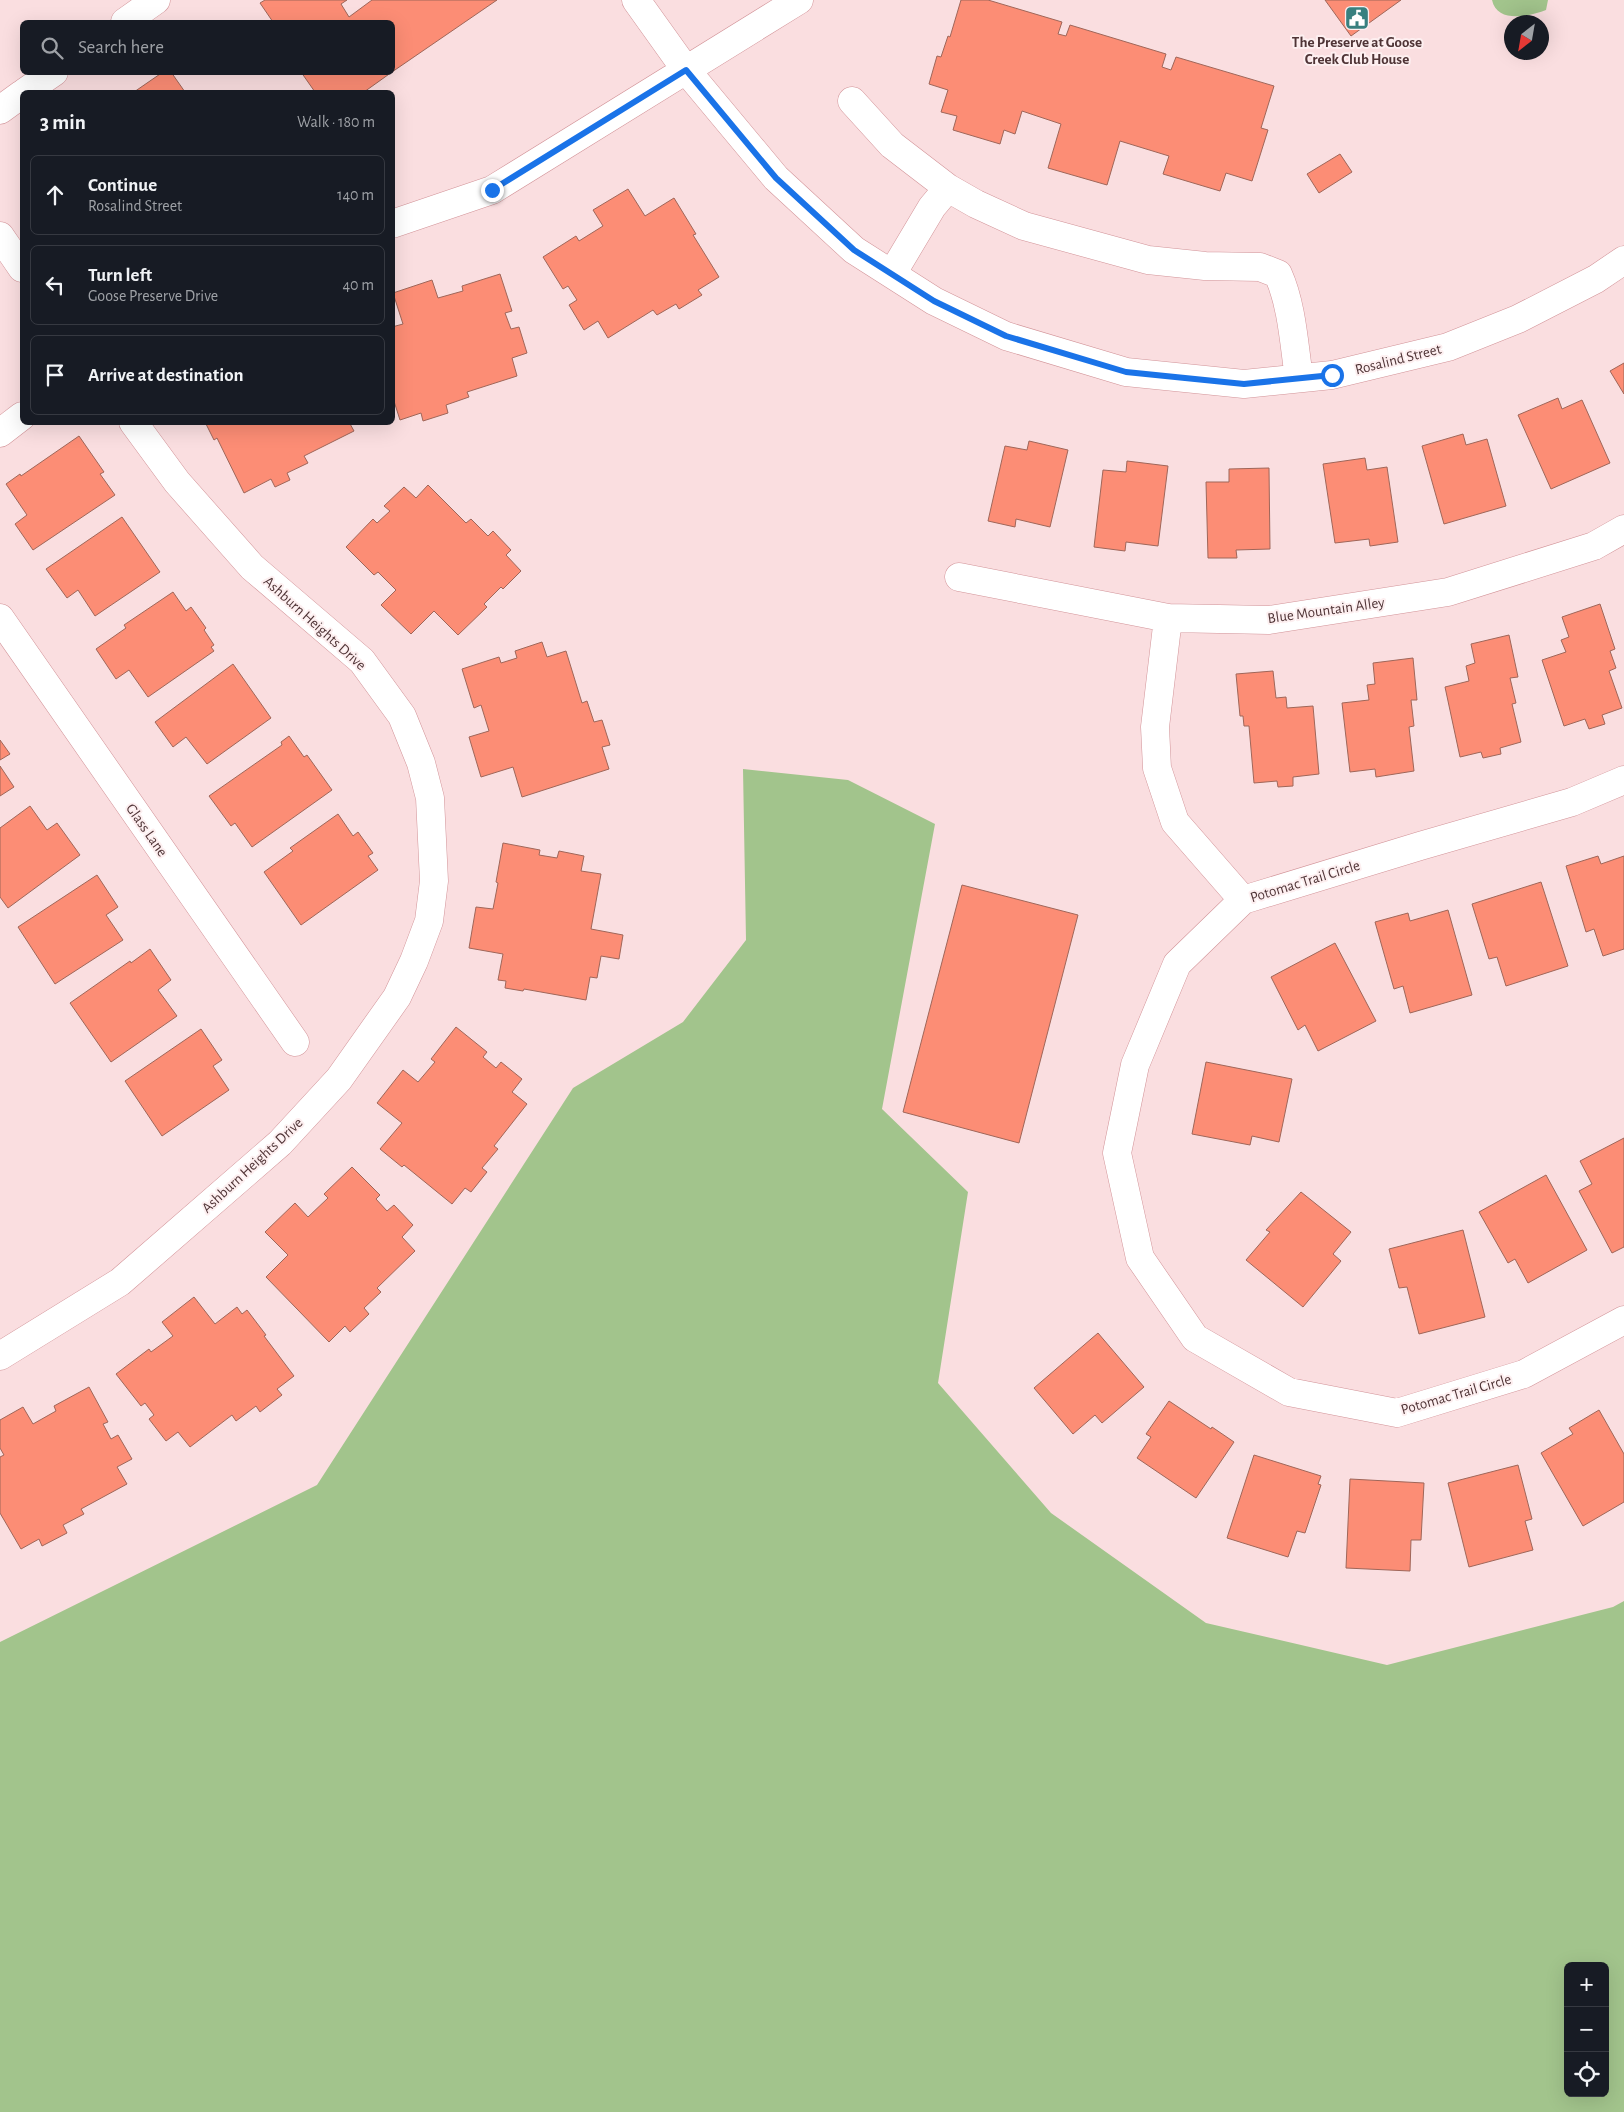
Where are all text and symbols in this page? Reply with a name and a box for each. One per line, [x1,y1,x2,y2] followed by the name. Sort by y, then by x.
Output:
[1344,5,1370,31] public building icon: The Preserve at Goose Creek Club House
[1504,15,1549,60] north arrow
[20,20,395,75] search box
[38,34,66,62] icon: search
[1292,35,1422,67] place label: The Preserve at Goose Creek Club House
[78,38,164,57] text: Search here
[40,112,86,133] text: 3 min
[297,114,375,130] text: Walk · 180 m
[88,176,157,195] text: Continue
[481,179,504,202] route end
[41,181,69,209] icon: ahead
[337,187,374,203] text: 140 m
[88,198,182,214] text: Rosalind Street
[88,266,152,285] text: Turn left
[41,271,69,299] icon: left
[342,277,374,293] text: 40 m
[88,288,218,304] text: Goose Preserve Drive
[1353,341,1443,377] street label: Rosalind Street
[41,361,69,389] icon: arrive
[1321,364,1344,387] route start
[88,366,244,385] text: Arrive at destination
[261,574,369,673] street label: Ashburn Heights Drive
[1267,595,1386,626] street label: Blue Mountain Alley
[123,801,170,860] street label: Glass Lane
[1248,858,1362,905] street label: Potomac Trail Circle
[199,1115,306,1216] street label: Ashburn Heights Drive
[1399,1372,1513,1417] street label: Potomac Trail Circle
[1564,1962,1609,2097] map controls
[1564,1962,1609,2007] button: +
[1564,2007,1609,2052] button: −
[1564,2052,1609,2097] button: locate

